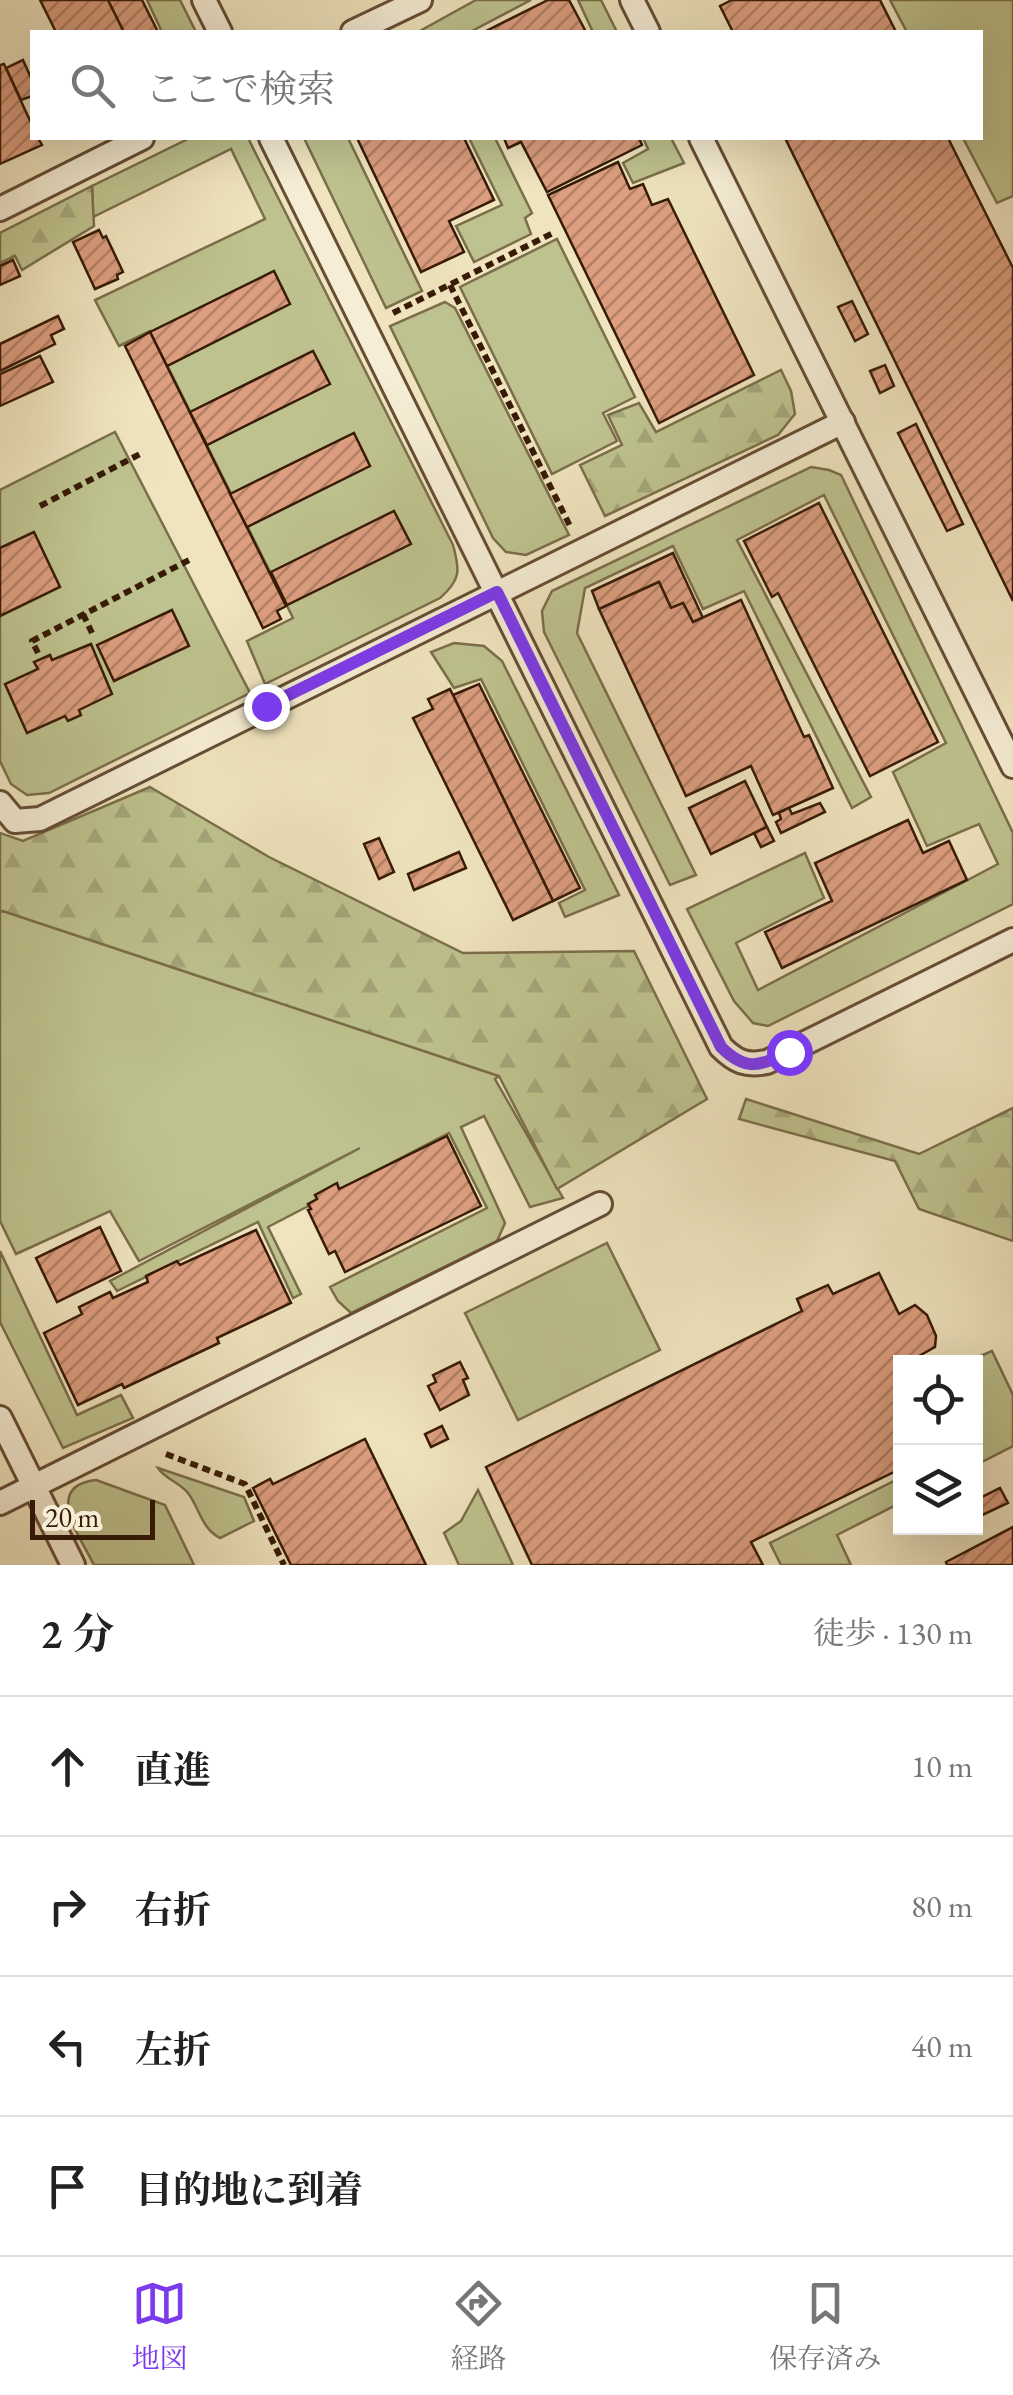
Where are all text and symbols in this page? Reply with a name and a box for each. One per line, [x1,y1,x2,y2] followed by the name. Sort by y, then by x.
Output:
[30,30,983,140] search box
[65,58,120,113] icon: search
[145,64,335,113] text: ここで検索
[244,684,290,730] route end
[767,1030,813,1076] route start
[893,1355,983,1535] map controls
[893,1355,983,1445] button: locate
[893,1445,983,1535] button: layers
[30,1495,155,1540] scale bar
[45,1499,99,1535] text: 20 m
[40,1606,114,1661] text: 2 分
[812,1612,973,1654] text: 徒歩 · 130 m
[40,1739,95,1794] icon: ahead
[135,1745,211,1794] text: 直進
[911,1745,973,1787] text: 10 m
[40,1879,95,1934] icon: right
[135,1885,211,1934] text: 右折
[911,1885,973,1927] text: 80 m
[40,2019,95,2074] icon: left
[135,2025,211,2074] text: 左折
[911,2025,973,2067] text: 40 m
[40,2159,95,2214] icon: arrive
[135,2165,363,2214] text: 目的地に到着
[131,2276,188,2376] tab: 地図
[450,2276,507,2376] tab: 経路
[769,2276,882,2376] tab: 保存済み

